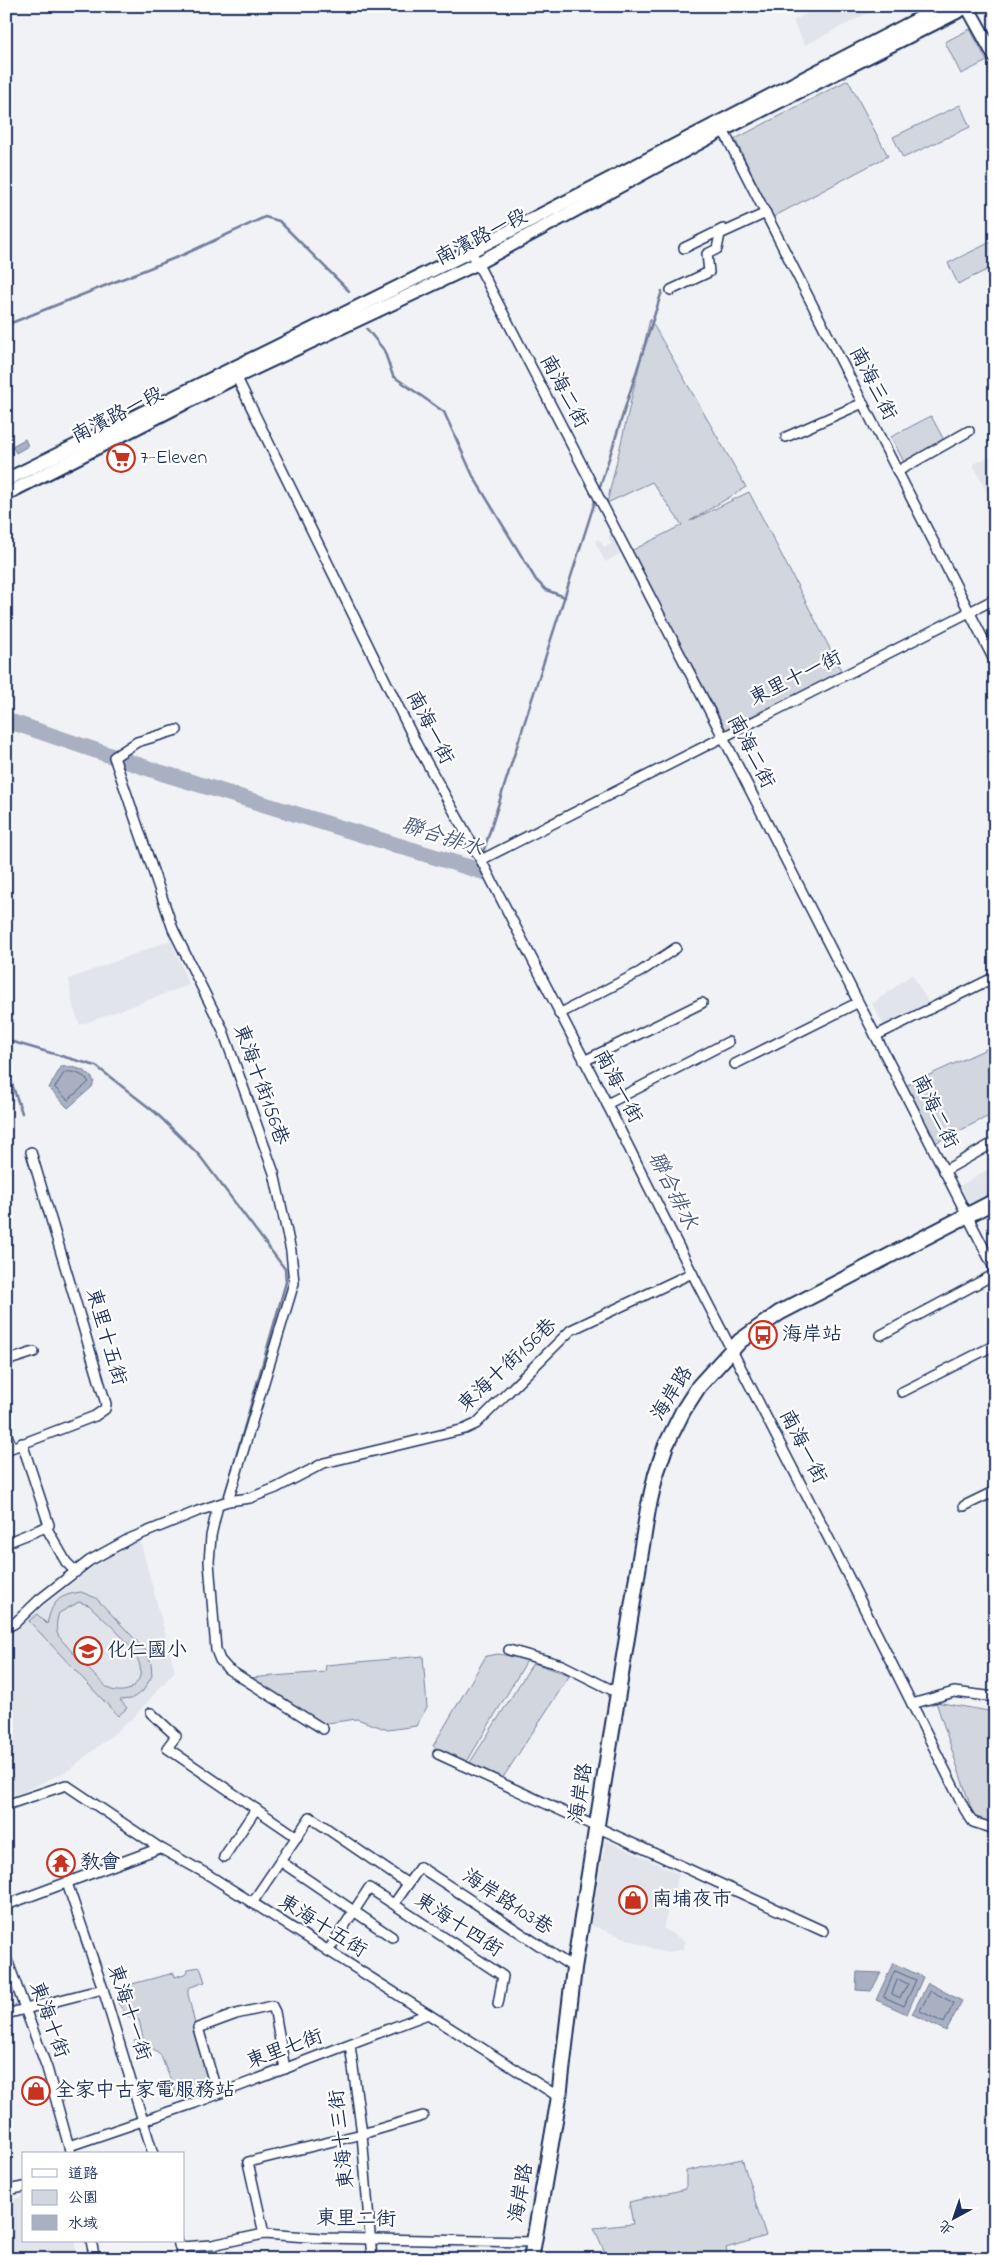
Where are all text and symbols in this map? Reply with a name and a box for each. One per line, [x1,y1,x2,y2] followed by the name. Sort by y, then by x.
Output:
[431,202,533,274] street label: 南濱路一段
[841,342,903,426] street label: 南海三街
[531,350,595,434] street label: 南海二街
[67,380,169,452] street label: 南濱路一段
[106,443,136,473] supermarket icon: 7-Eleven
[140,444,207,473] place label: 7-Eleven
[745,644,847,714] street label: 東里十一街
[398,686,460,770] street label: 南海一街
[719,710,781,794] street label: 南海二街
[397,811,488,866] water label: 聯合排水
[225,1021,296,1150] street label: 東海十街156巷
[585,1045,649,1129] street label: 南海一街
[903,1070,965,1154] street label: 南海二街
[640,1147,705,1236] water label: 聯合排水
[77,1285,133,1389] street label: 東里十五街
[452,1312,565,1420] street label: 東海十街156巷
[748,1320,778,1350] bus stop icon: 海岸站
[782,1321,842,1350] place label: 海岸站
[645,1360,702,1427] street label: 海岸路
[771,1405,833,1489] street label: 南海一街
[73,1636,103,1666] school or university icon: 化仁國小
[107,1637,187,1666] place label: 化仁國小
[563,1760,601,1825] street label: 海岸路
[46,1848,76,1878] temple icon: 教會
[80,1849,121,1878] place label: 教會
[456,1863,559,1944] street label: 海岸路103巷
[618,1885,648,1915] shop icon: 南埔夜市
[652,1886,732,1915] place label: 南埔夜市
[408,1887,508,1965] street label: 東海十四街
[272,1888,372,1966] street label: 東海十五街
[99,1961,157,2065] street label: 東海十一街
[21,1977,75,2063] street label: 東海十街
[242,2023,328,2077] street label: 東里七街
[21,2076,51,2106] shop icon: 全家中古家電服務站
[55,2077,235,2106] place label: 全家中古家電服務站
[323,2088,363,2190] street label: 東海十三街
[22,2152,185,2242] legend
[503,2160,542,2225] street label: 海岸路
[68,2163,98,2185] text: 道路
[68,2187,98,2209] text: 公園
[928,2192,978,2242] north arrow
[316,2205,396,2235] street label: 東里二街
[68,2213,98,2235] text: 水域
[934,2214,959,2239] text: 北

